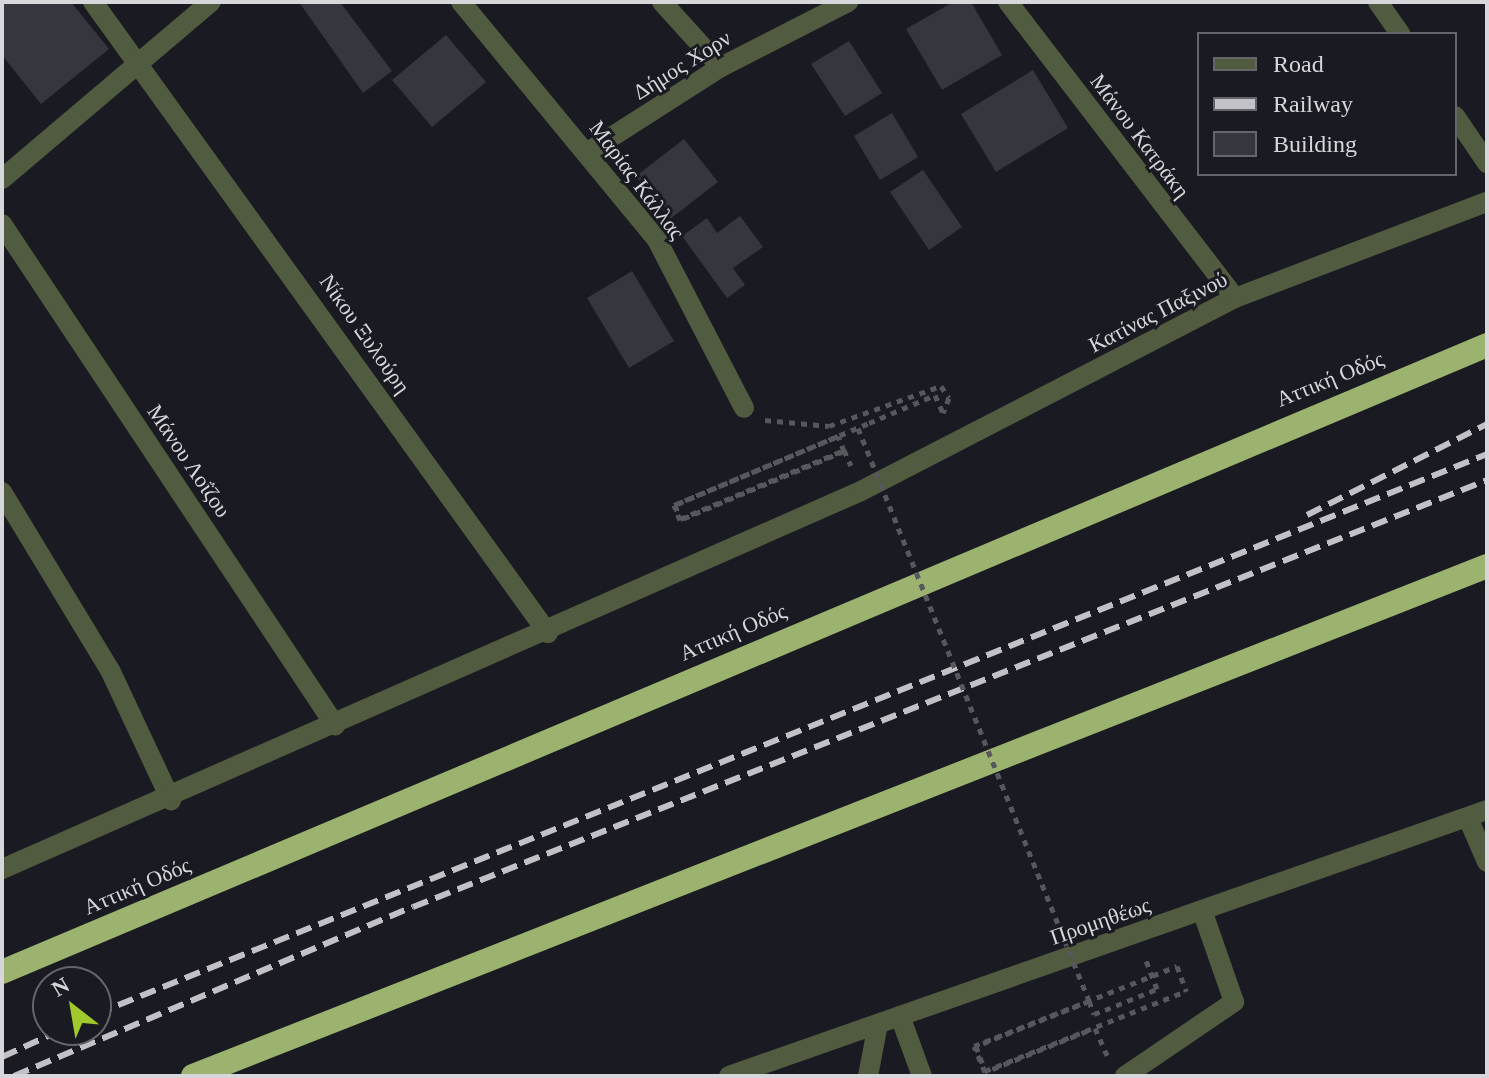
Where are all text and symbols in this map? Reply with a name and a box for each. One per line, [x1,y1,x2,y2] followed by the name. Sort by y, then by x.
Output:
[628,25,736,105] street label: Δήμος Χορν
[1197,32,1457,176] legend
[1273,51,1324,77] text: Road
[1085,69,1195,203] street label: Μάνου Κατράκη
[1273,91,1353,117] text: Railway
[584,115,690,245] street label: Μαρίας Κάλλας
[1273,131,1357,157] text: Building
[1084,266,1232,358] street label: Κατίνας Παξινού
[314,269,416,399] street label: Νίκου Ξυλούρη
[1272,345,1388,413] street label: Αττική Οδός
[141,399,237,523] street label: Μάνου Λοΐζου
[676,598,790,666] street label: Αττική Οδός
[80,852,194,920] street label: Αττική Οδός
[1046,892,1154,950] street label: Προμηθέως
[32,966,112,1046] north arrow
[47,972,74,1002] text: N

